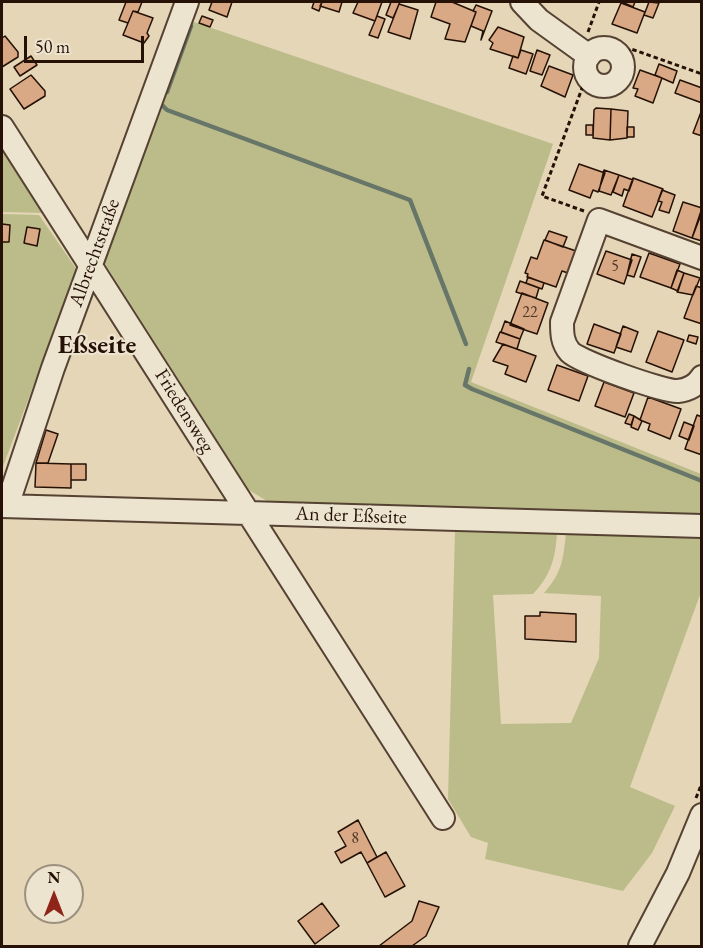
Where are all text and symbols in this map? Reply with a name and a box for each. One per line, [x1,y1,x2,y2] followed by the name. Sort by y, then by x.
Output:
[27,24,147,62] scale bar
[35,35,70,58] text: 50 m
[64,196,126,310] street label: Albrechtstraße
[611,257,619,277] house number: 5
[522,303,538,323] house number: 22
[58,330,136,362] district label: Eßseite
[149,365,219,457] street label: Friedensweg
[295,502,407,530] street label: An der Eßseite
[351,829,359,849] house number: 8
[24,864,84,924] north arrow
[48,867,60,888] text: N

